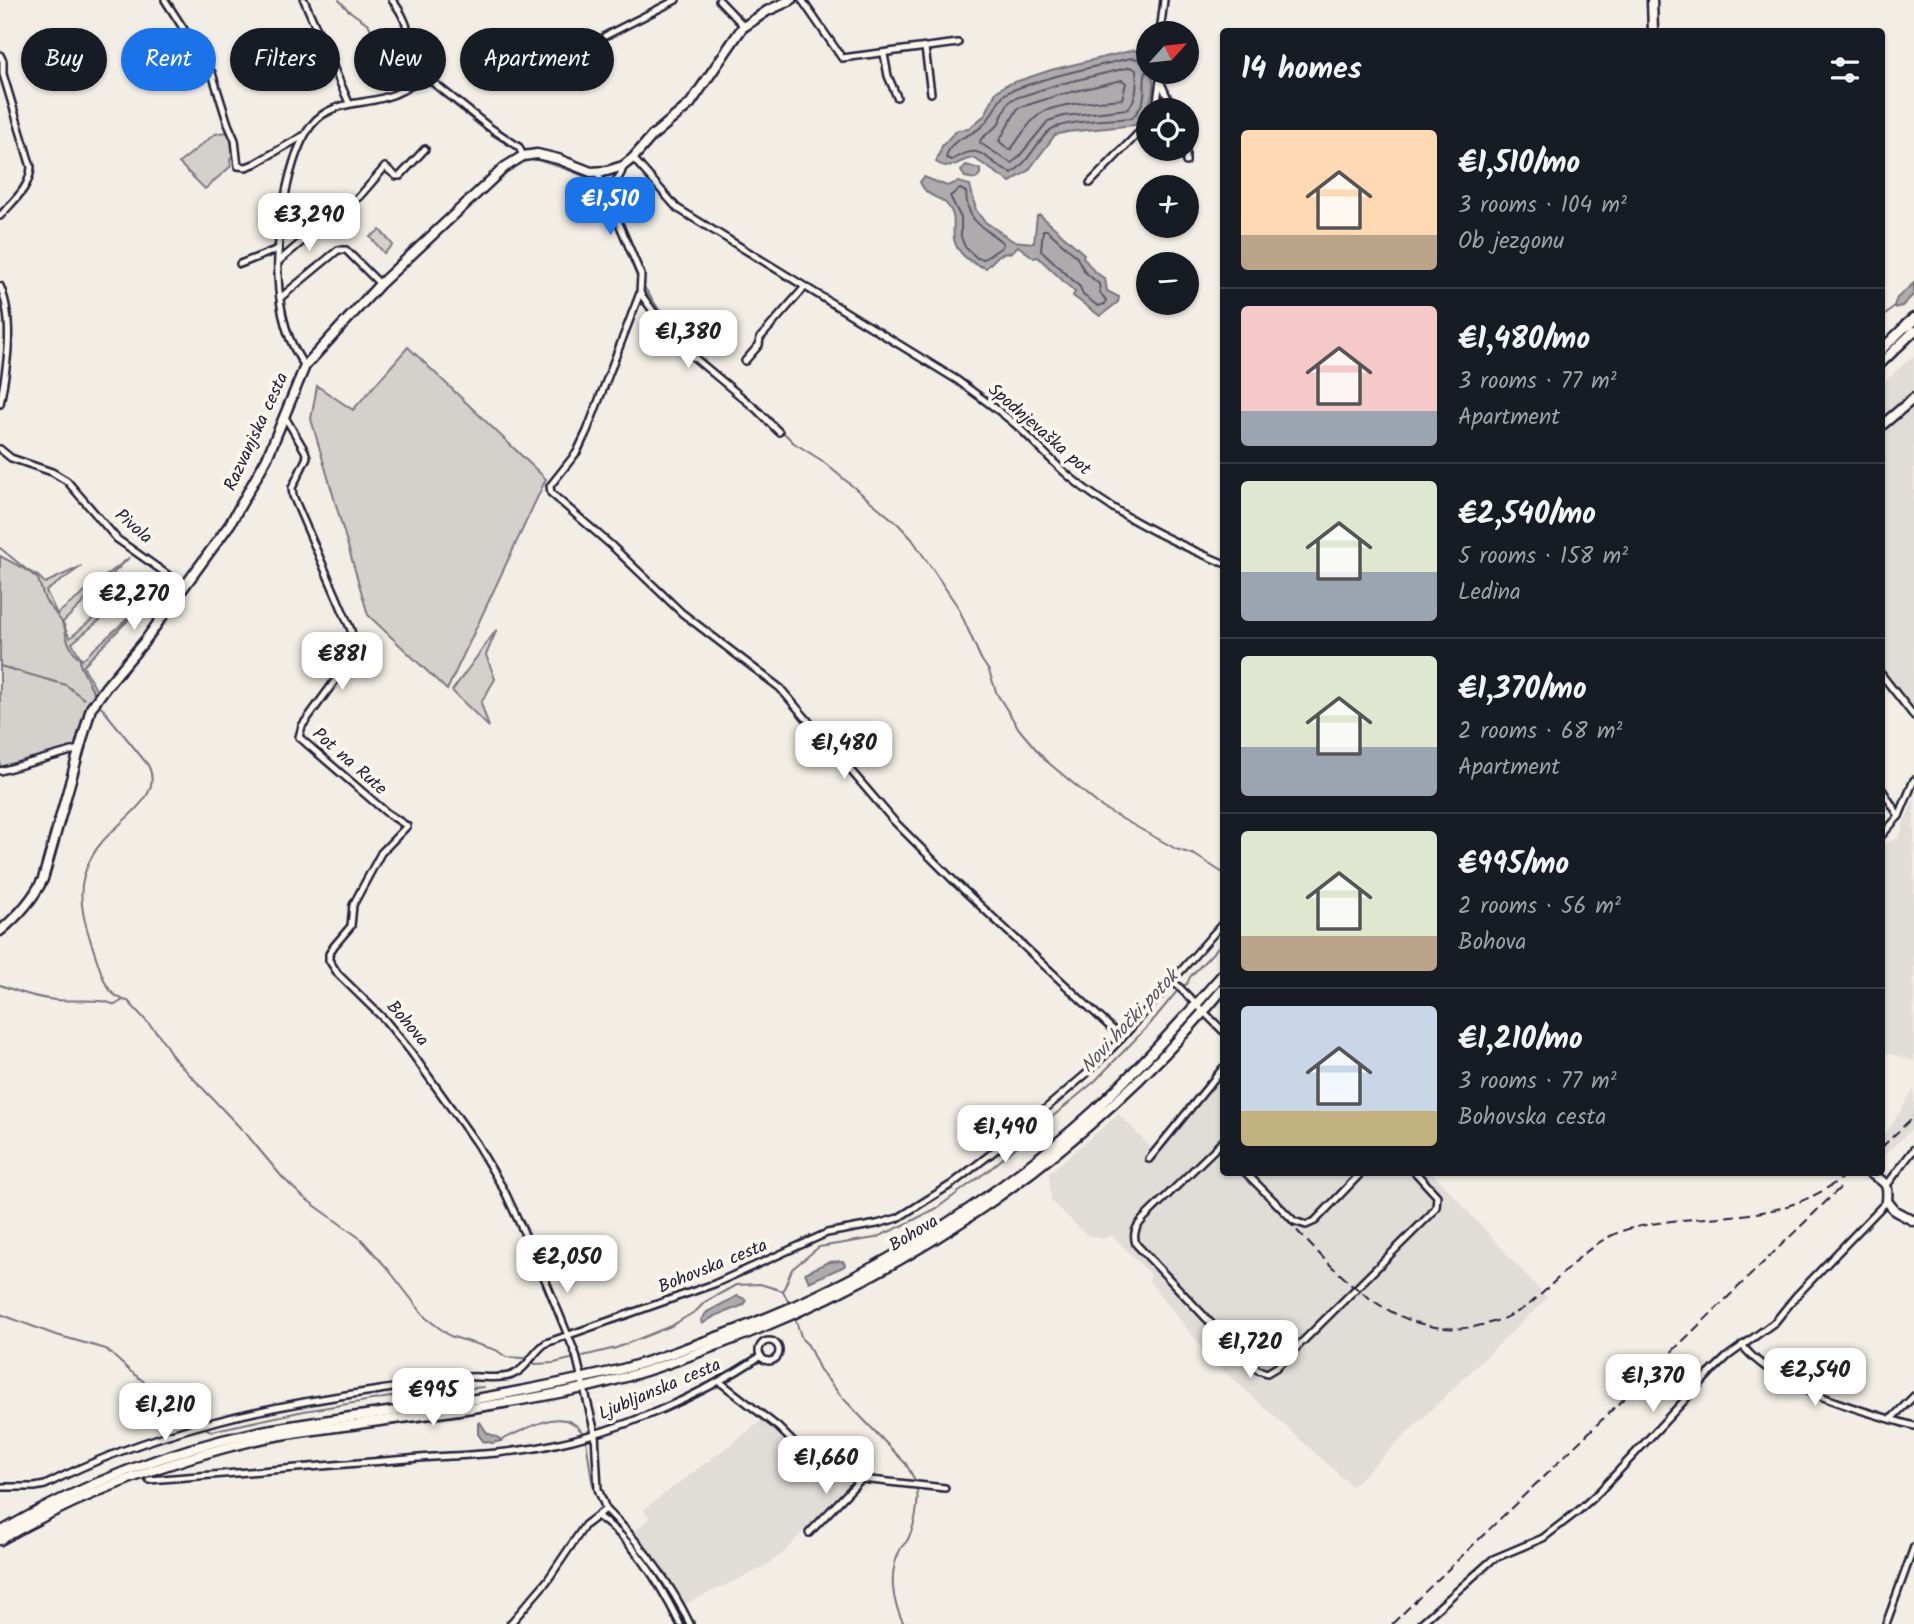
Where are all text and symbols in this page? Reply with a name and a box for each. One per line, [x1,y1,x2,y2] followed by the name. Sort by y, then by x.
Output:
[1136,21,1199,84] north arrow
[1136,21,1199,315] map controls
[21,28,107,91] chip: Buy
[121,28,216,91] chip: Rent
[230,28,340,91] chip: Filters
[354,28,446,91] chip: New
[460,28,614,91] chip: Apartment
[1241,46,1362,94] text: 14 homes
[1826,51,1864,89] icon: filters
[1136,98,1199,161] button: locate
[1458,140,1580,188] text: €1,510/mo
[1297,158,1381,242] icon: home
[1136,175,1199,238] button: +
[553,177,667,237] pin: €1,510
[581,182,639,218] text: €1,510
[1458,188,1627,224] text: 3 rooms · 104 m²
[252,194,366,253] pin: €3,290
[274,198,344,234] text: €3,290
[1458,224,1564,260] text: Ob jezgonu
[1136,252,1199,315] button: −
[631,310,745,370] pin: €1,380
[655,315,721,351] text: €1,380
[1458,316,1590,364] text: €1,480/mo
[1297,334,1381,418] icon: home
[1458,364,1617,400] text: 3 rooms · 77 m²
[217,368,297,496] street label: Razvanjska cesta
[981,377,1098,484] street label: Spodnjevaška pot
[1458,400,1560,436] text: Apartment
[1458,491,1596,539] text: €2,540/mo
[107,502,159,552] street label: Pivola
[1297,509,1381,593] icon: home
[1458,539,1628,575] text: 5 rooms · 158 m²
[77,572,191,632] pin: €2,270
[1458,575,1521,611] text: Ledina
[99,577,169,613] text: €2,270
[301,632,383,692] pin: €881
[318,637,366,673] text: €881
[1458,666,1587,714] text: €1,370/mo
[1297,684,1381,768] icon: home
[1458,714,1622,750] text: 2 rooms · 68 m²
[305,721,393,803] street label: Pot na Rute
[787,722,901,781] pin: €1,480
[811,726,877,762] text: €1,480
[1458,750,1560,786] text: Apartment
[1458,841,1569,889] text: €995/mo
[1297,859,1381,943] icon: home
[1458,889,1621,925] text: 2 rooms · 56 m²
[1458,925,1526,961] text: Bohova
[1074,961,1188,1081] water label: Novi hočki potok
[379,994,435,1054] street label: Bohova
[1458,1016,1583,1064] text: €1,210/mo
[1297,1034,1381,1118] icon: home
[1458,1064,1617,1100] text: 3 rooms · 77 m²
[1458,1100,1606,1136] text: Bohovska cesta
[948,1106,1062,1165] pin: €1,490
[973,1110,1037,1146] text: €1,490
[884,1208,944,1260] street label: Bohova
[654,1232,772,1302] street label: Bohovska cesta
[510,1236,624,1295] pin: €2,050
[532,1240,602,1276] text: €2,050
[1193,1320,1307,1380] pin: €1,720
[1218,1325,1282,1361] text: €1,720
[1758,1348,1872,1408] pin: €2,540
[594,1351,726,1429] street label: Ljubljanska cesta
[1780,1353,1850,1389] text: €2,540
[1596,1354,1710,1414] pin: €1,370
[1622,1359,1684,1395] text: €1,370
[392,1368,474,1428] pin: €995
[408,1373,458,1409] text: €995
[108,1384,222,1443] pin: €1,210
[135,1388,195,1424] text: €1,210
[769,1436,883,1496] pin: €1,660
[794,1441,858,1477] text: €1,660

